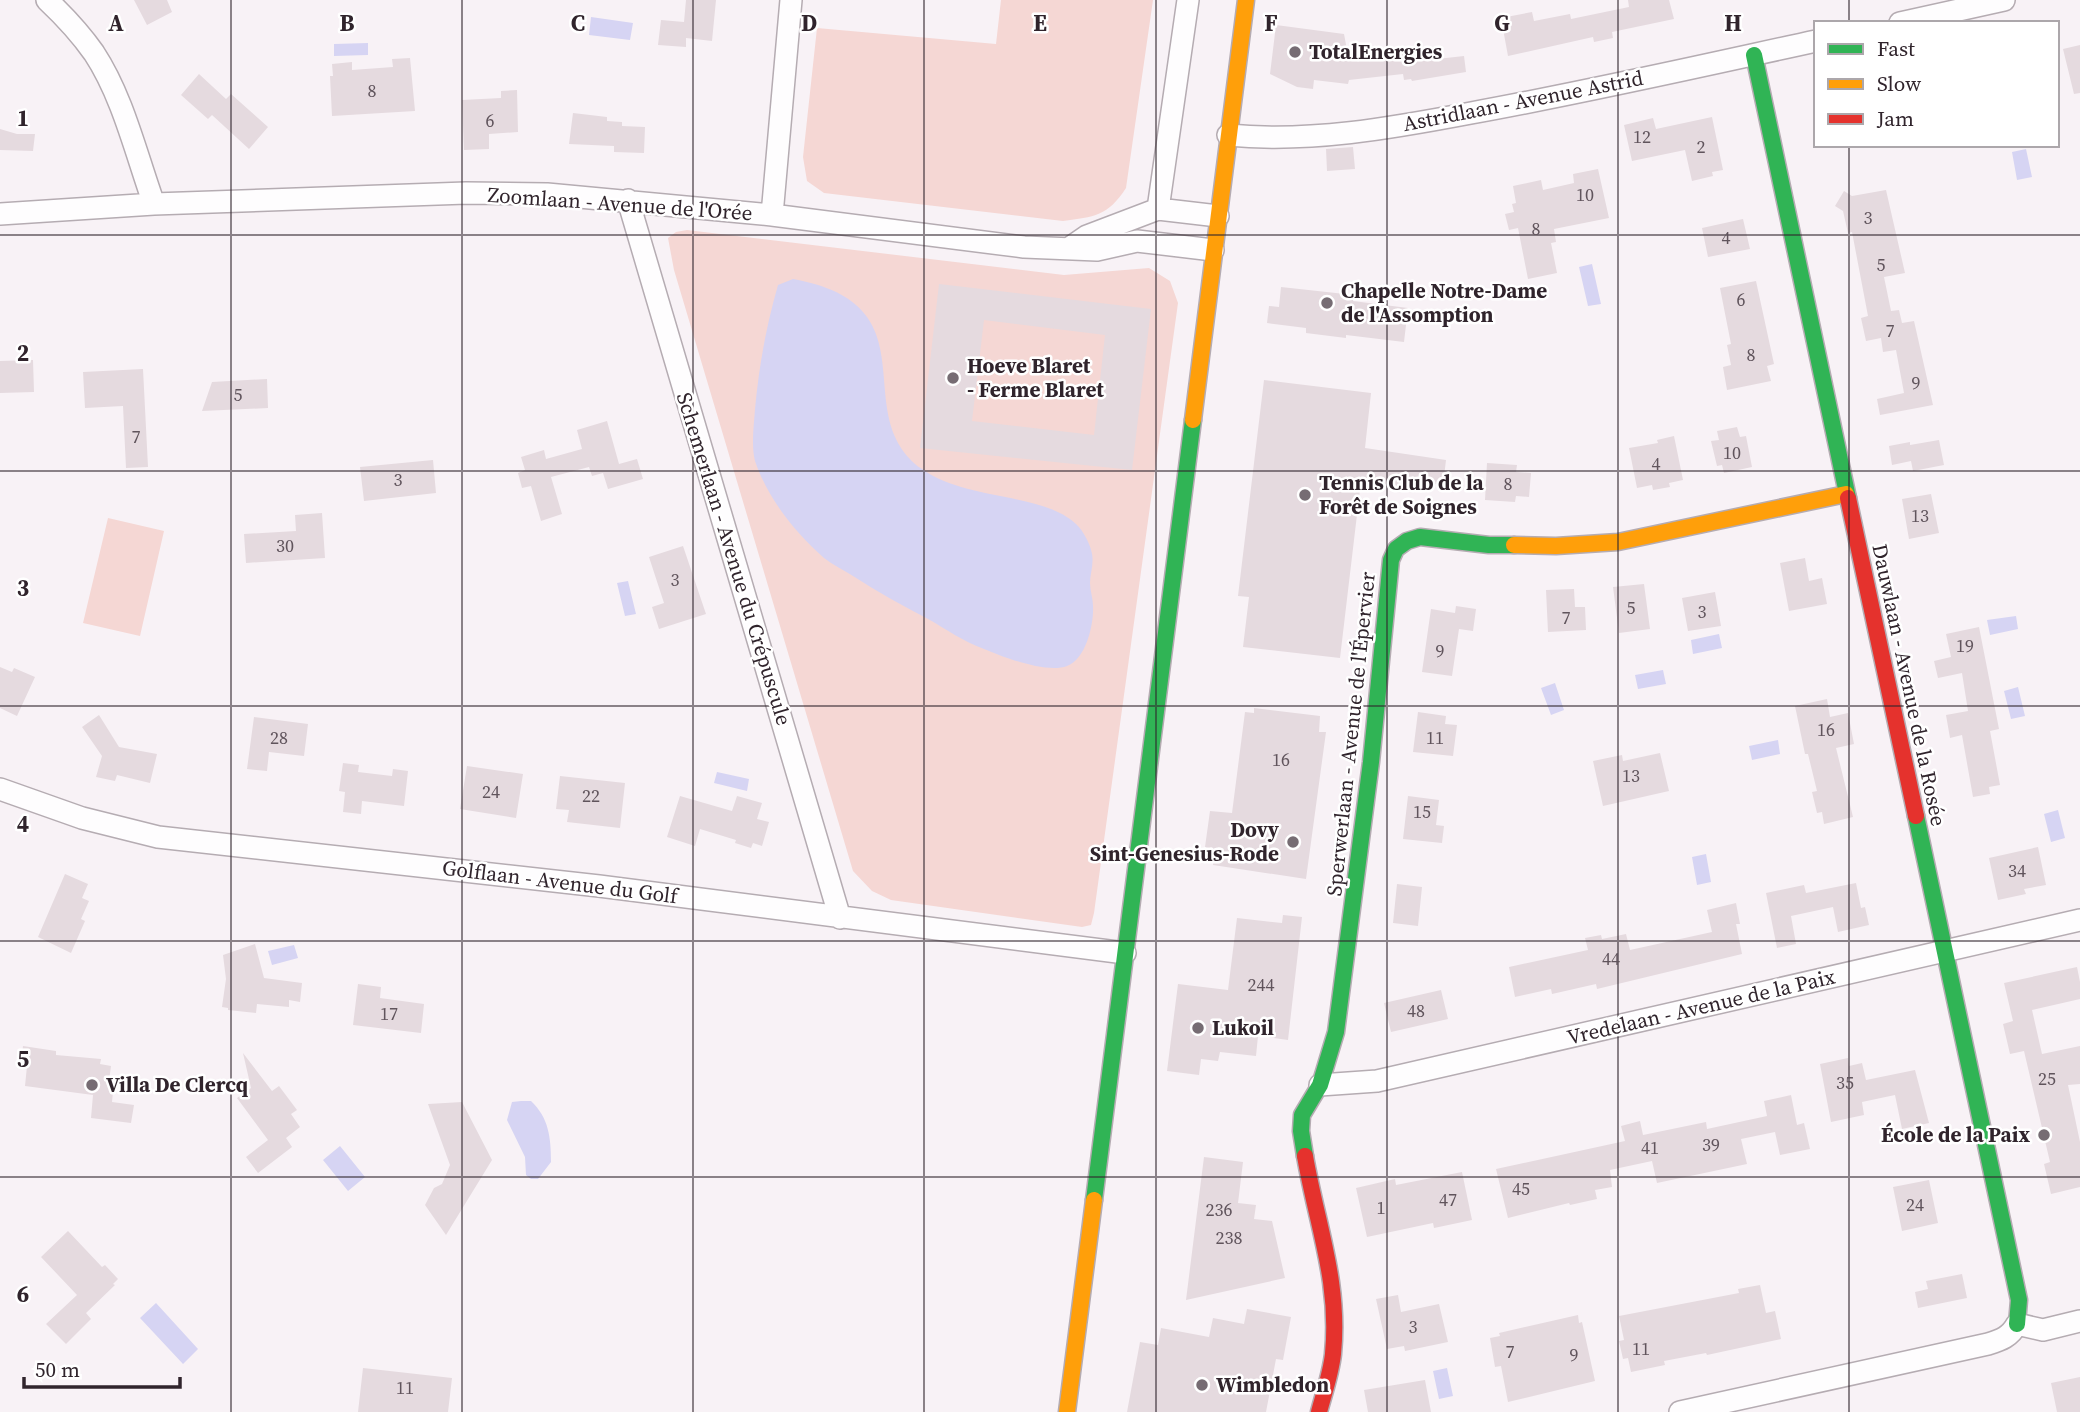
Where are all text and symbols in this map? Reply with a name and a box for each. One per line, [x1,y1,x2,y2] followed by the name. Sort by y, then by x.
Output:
[108,7,124,39] text: A
[340,7,355,39] text: B
[571,7,585,39] text: C
[801,7,817,39] text: D
[1033,7,1047,39] text: E
[1264,7,1278,39] text: F
[1494,7,1510,39] text: G
[1724,7,1742,39] text: H
[1814,21,2059,147] legend
[1877,34,1915,63] text: Fast
[1309,37,1443,66] place label: TotalEnergies
[1287,44,1303,60] marker: TotalEnergies
[1400,63,1646,138] street label: Astridlaan - Avenue Astrid
[1877,69,1921,98] text: Slow
[368,78,377,103] house number: 8
[17,102,29,134] text: 1
[1876,104,1914,133] text: Jam
[486,108,495,133] house number: 6
[1633,124,1651,149] house number: 12
[1697,134,1706,159] house number: 2
[487,180,753,227] street label: Zoomlaan - Avenue de l'Orée
[1576,182,1594,207] house number: 10
[1864,205,1873,230] house number: 3
[1532,216,1541,241] house number: 8
[1722,225,1731,250] house number: 4
[1877,252,1886,277] house number: 5
[1341,276,1547,329] place label: Chapelle Notre-Dame de l'Assomption
[1737,287,1746,312] house number: 6
[1319,295,1335,311] marker: Chapelle Notre-Dame de l'Assomption
[1886,318,1895,343] house number: 7
[17,337,29,369] text: 2
[1747,342,1756,367] house number: 8
[967,351,1104,404] place label: Hoeve Blaret - Ferme Blaret
[945,370,961,386] marker: Hoeve Blaret - Ferme Blaret
[1912,370,1921,395] house number: 9
[234,382,243,407] house number: 5
[670,389,799,729] street label: Schemerlaan - Avenue du Crépuscule
[132,424,141,449] house number: 7
[1723,440,1741,465] house number: 10
[1652,451,1661,476] house number: 4
[394,467,403,492] house number: 3
[1319,468,1485,521] place label: Tennis Club de la Forêt de Soignes
[1504,471,1513,496] house number: 8
[1297,487,1313,503] marker: Tennis Club de la Forêt de Soignes
[1911,503,1929,528] house number: 13
[276,533,294,558] house number: 30
[1865,541,1954,829] street label: Dauwlaan - Avenue de la Rosée
[671,567,680,592] house number: 3
[1319,570,1382,897] street label: Sperwerlaan - Avenue de l'Épervier
[17,572,29,604] text: 3
[1627,595,1636,620] house number: 5
[1698,599,1707,624] house number: 3
[1562,605,1571,630] house number: 7
[1956,633,1974,658] house number: 19
[1436,638,1445,663] house number: 9
[1817,717,1835,742] house number: 16
[270,725,288,750] house number: 28
[1426,725,1444,750] house number: 11
[1272,747,1290,772] house number: 16
[1622,763,1640,788] house number: 13
[482,779,500,804] house number: 24
[582,783,600,808] house number: 22
[1413,799,1431,824] house number: 15
[17,808,29,840] text: 4
[1090,815,1280,868] place label: Dovy Sint-Genesius-Rode
[1285,834,1301,850] marker: Dovy Sint-Genesius-Rode
[441,853,681,911] street label: Golflaan - Avenue du Golf
[2008,858,2026,883] house number: 34
[1602,946,1620,971] house number: 44
[1564,962,1838,1052] street label: Vredelaan - Avenue de la Paix
[1248,972,1275,997] house number: 244
[1407,998,1425,1023] house number: 48
[380,1001,398,1026] house number: 17
[1212,1013,1274,1042] place label: Lukoil
[1190,1020,1206,1036] marker: Lukoil
[17,1043,29,1075] text: 5
[2038,1066,2056,1091] house number: 25
[106,1070,249,1099] place label: Villa De Clercq
[1836,1070,1854,1095] house number: 35
[84,1077,100,1093] marker: Villa De Clercq
[1881,1120,2030,1149] place label: École de la Paix
[2036,1127,2052,1143] marker: École de la Paix
[1702,1132,1720,1157] house number: 39
[1641,1135,1659,1160] house number: 41
[1512,1176,1530,1201] house number: 45
[1439,1187,1457,1212] house number: 47
[1906,1192,1924,1217] house number: 24
[1377,1195,1386,1220] house number: 1
[1206,1197,1233,1222] house number: 236
[1216,1225,1243,1250] house number: 238
[17,1278,29,1310] text: 6
[1409,1314,1418,1339] house number: 3
[1632,1336,1650,1361] house number: 11
[1506,1339,1515,1364] house number: 7
[1570,1342,1579,1367] house number: 9
[24,1346,180,1390] scale bar
[35,1355,80,1384] text: 50 m
[1216,1370,1329,1399] place label: Wimbledon
[396,1375,414,1400] house number: 11
[1194,1377,1210,1393] marker: Wimbledon

